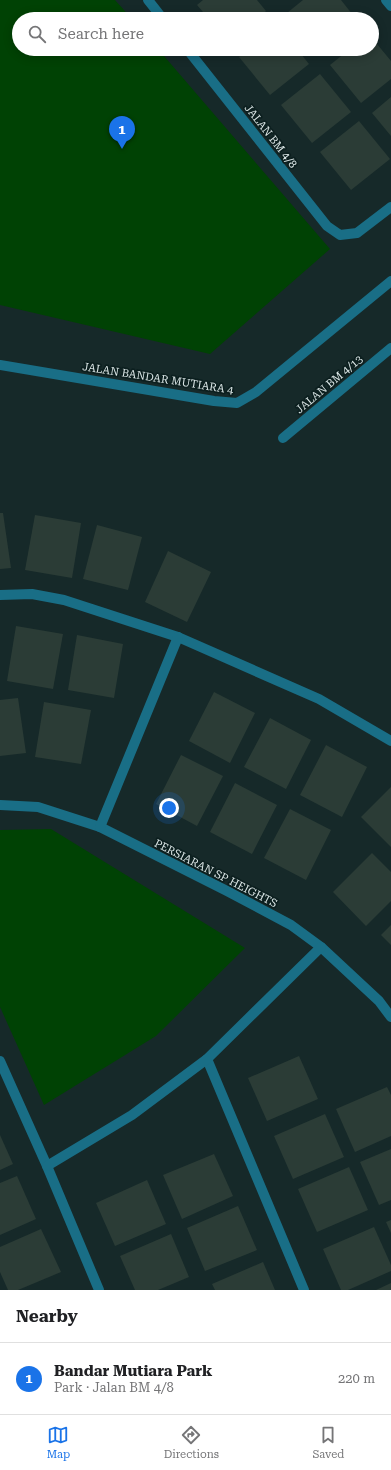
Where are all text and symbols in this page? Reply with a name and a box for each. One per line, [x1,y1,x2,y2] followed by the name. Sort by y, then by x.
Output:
[12,12,379,56] search box
[26,23,48,45] icon: search
[58,25,144,43] text: Search here
[242,102,300,171] street label: JALAN BM 4/8
[109,116,135,149] pin: 1
[293,353,365,416] street label: JALAN BM 4/13
[81,360,235,397] street label: JALAN BANDAR MUTIARA 4
[159,798,179,818] your location
[152,837,280,910] street label: PERSIARAN SP HEIGHTS
[16,1306,78,1326] text: Nearby
[54,1362,212,1380] text: Bandar Mutiara Park
[25,1371,33,1386] text: 1
[338,1371,375,1386] text: 220 m
[54,1380,174,1395] text: Park · Jalan BM 4/8
[47,1424,70,1461] tab: Map
[164,1424,219,1461] tab: Directions
[312,1424,344,1461] tab: Saved

